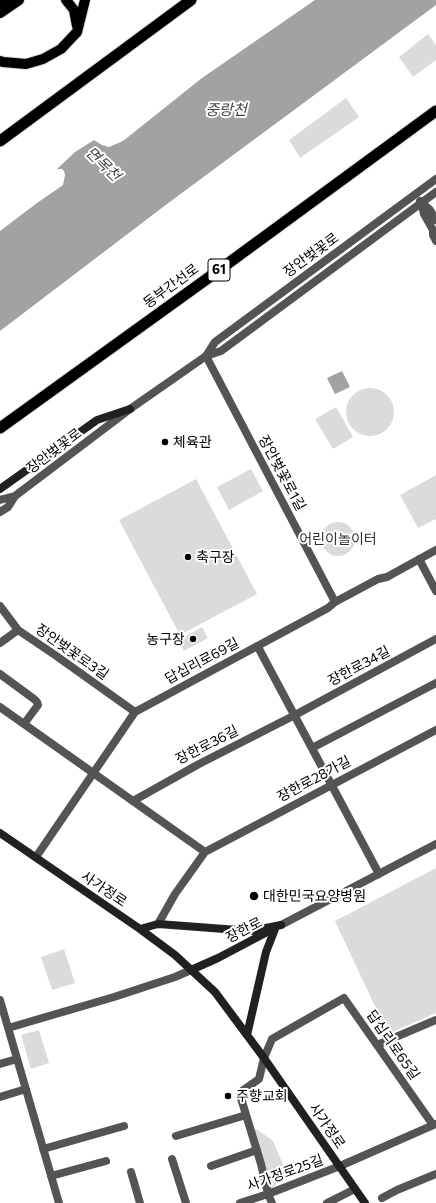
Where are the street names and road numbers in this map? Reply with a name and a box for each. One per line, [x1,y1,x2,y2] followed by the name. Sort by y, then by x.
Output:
[280,229,342,281] street label: 장안벚꽃로
[208,259,230,281] road number: 61
[140,260,202,312] street label: 동부간선로
[23,425,85,477] street label: 장안벚꽃로
[255,432,309,514] street label: 장안벚꽃로1길
[32,621,112,683] street label: 장안벚꽃로3길
[162,635,242,687] street label: 답십리로69길
[325,643,393,689] street label: 장한로34길
[173,722,241,768] street label: 장한로36길
[274,753,354,805] street label: 장한로28가길
[78,868,130,910] street label: 사가정로
[223,914,265,946] street label: 장한로
[363,1007,423,1083] street label: 답십리로65길
[305,1100,349,1152] street label: 사가정로
[244,1151,326,1195] street label: 사가정로25길

